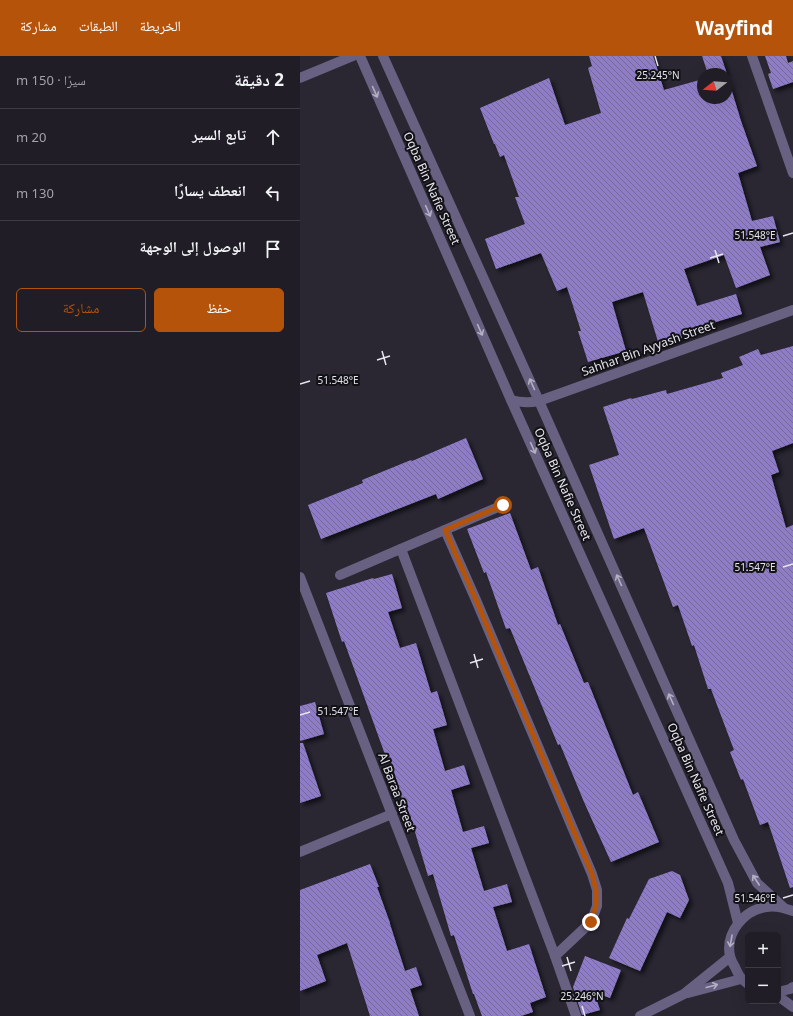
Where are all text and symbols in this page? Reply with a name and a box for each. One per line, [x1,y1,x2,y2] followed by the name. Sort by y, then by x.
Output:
[695,15,773,41] text: Wayfind
[20,16,57,35] text: مشاركة
[79,16,118,35] text: الطبقات
[140,16,181,35] text: الخريطة
[234,68,284,91] text: 2 دقيقة
[636,68,680,82] text: 25.245°N
[697,68,733,104] north arrow
[16,71,86,89] text: سيرًا · 150 m
[372,85,380,97] one-way arrow
[192,124,246,144] text: تابع السير
[262,126,284,148] icon: ahead
[16,128,46,146] text: 20 m
[399,129,465,248] street label: Oqba Bin Nafie Street
[174,180,246,200] text: انعطف يسارًا
[262,182,284,204] icon: left
[16,184,54,202] text: 130 m
[425,204,432,216] one-way arrow
[734,228,776,242] text: 51.548°E
[140,236,246,256] text: الوصول إلى الوجهة
[262,238,284,260] icon: arrive
[16,288,146,332] button: مشاركة
[154,288,284,332] button: حفظ
[579,316,718,380] street label: Sahhar Bin Ayyash Street
[477,323,484,335] one-way arrow
[317,373,359,387] text: 51.548°E
[528,379,535,391] one-way arrow
[530,425,596,544] street label: Oqba Bin Nafie Street
[530,442,537,454] one-way arrow
[494,496,512,514] route start
[734,560,776,574] text: 51.547°E
[614,574,622,586] one-way arrow
[667,693,674,705] one-way arrow
[317,704,359,718] text: 51.547°E
[663,720,729,839] street label: Oqba Bin Nafie Street
[374,750,420,835] street label: Al Baraa Street
[751,874,759,886] one-way arrow
[734,891,776,905] text: 51.546°E
[582,913,600,931] route end
[745,932,781,1004] map controls
[745,932,781,968] button: +
[726,934,734,947] one-way arrow
[745,968,781,1004] button: −
[706,982,719,989] one-way arrow
[560,989,604,1003] text: 25.246°N

